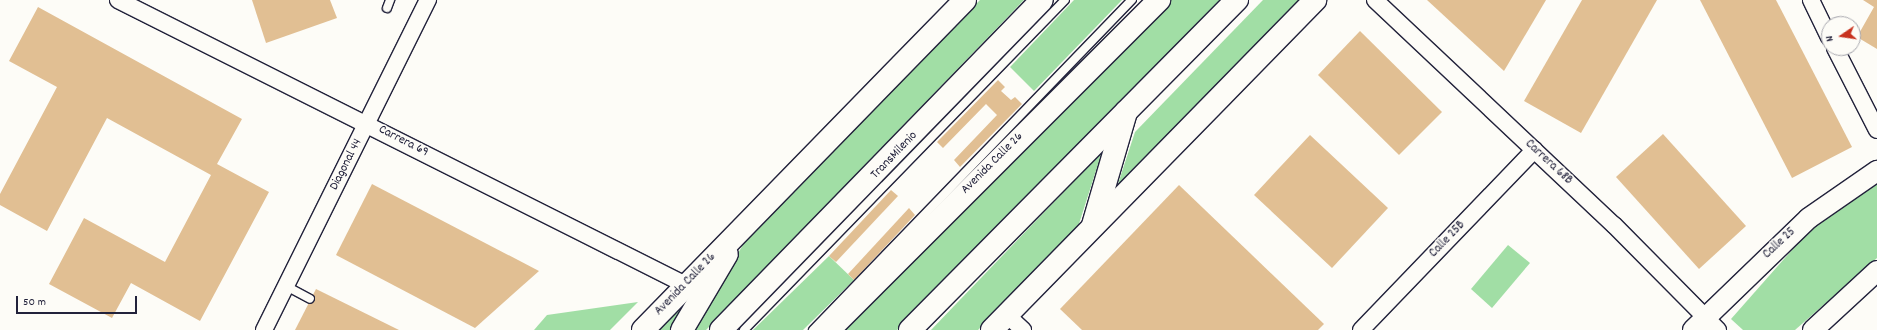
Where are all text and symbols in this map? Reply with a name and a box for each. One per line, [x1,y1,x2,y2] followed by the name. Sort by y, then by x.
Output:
[1821,16,1861,56] north arrow
[1822,34,1839,43] text: N
[375,123,431,161] street label: Carrera 69
[868,129,922,183] street label: TransMilenio
[959,130,1027,198] street label: Avenida Calle 26
[327,137,367,193] street label: Diagonal 44
[1521,137,1575,189] street label: Carrera 68B
[1427,218,1469,262] street label: Calle 25B
[1760,225,1800,263] street label: Calle 25
[652,250,720,320] street label: Avenida Calle 26
[18,288,139,314] scale bar
[23,294,46,311] text: 50 m

